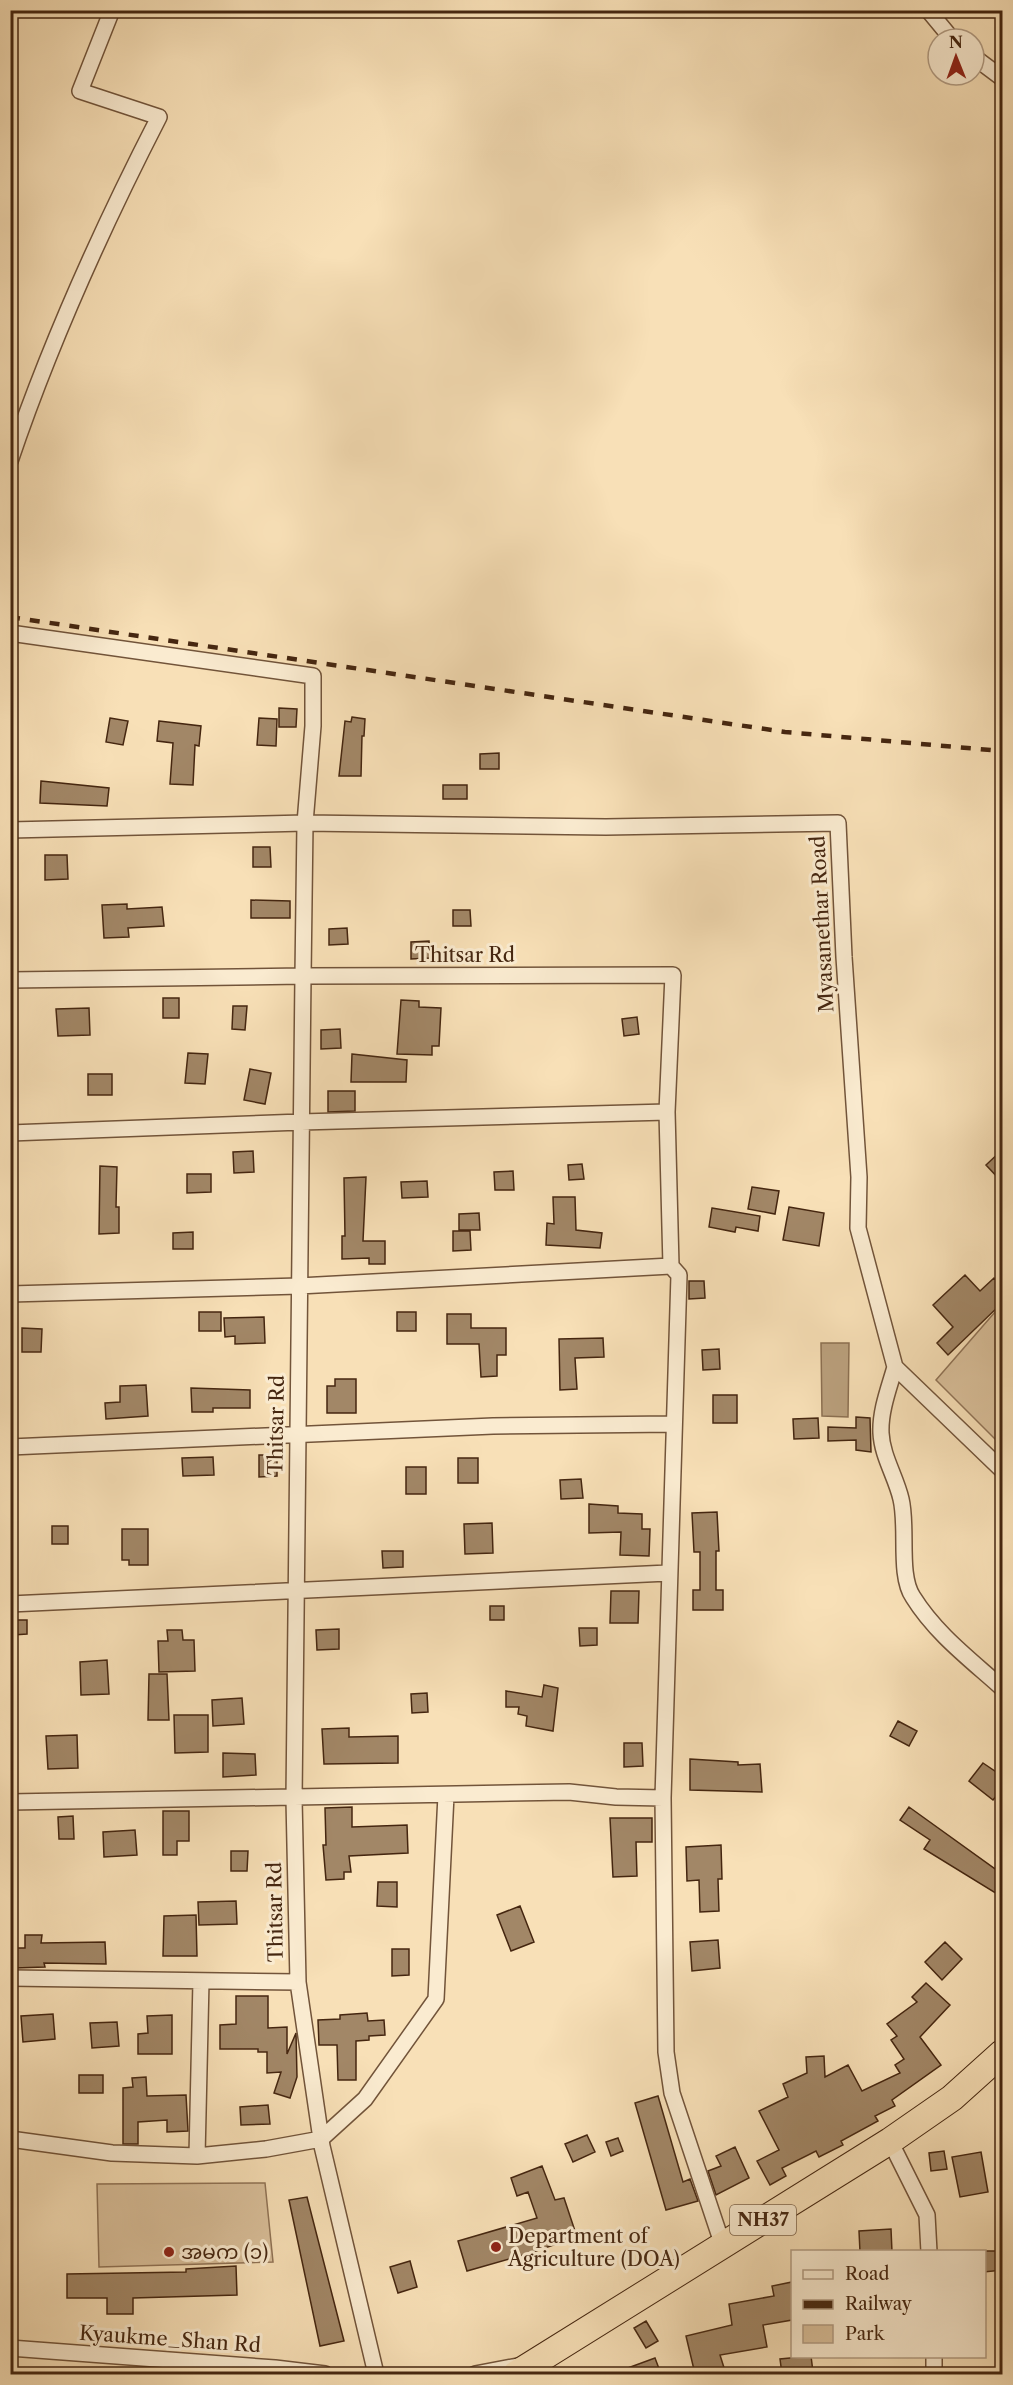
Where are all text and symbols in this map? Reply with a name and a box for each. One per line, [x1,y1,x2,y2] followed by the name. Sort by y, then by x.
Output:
[926,27,986,87] north arrow
[949,32,963,52] text: N
[805,835,839,1013] street label: Myasanethar Road
[415,943,515,967] street label: Thitsar Rd
[263,1375,289,1475] street label: Thitsar Rd
[262,1862,288,1962] street label: Thitsar Rd
[730,2205,796,2235] road number: NH37
[507,2224,680,2271] place label: Department of Agriculture (DOA)
[181,2240,268,2264] place label: အမက (၁)
[489,2240,503,2254] marker: Department of Agriculture (DOA)
[162,2245,176,2259] marker: အမက (၁)
[791,2250,986,2358] legend
[845,2263,890,2285] text: Road
[845,2293,913,2315] text: Railway
[78,2321,262,2357] street label: Kyaukme_Shan Rd
[845,2323,886,2345] text: Park

